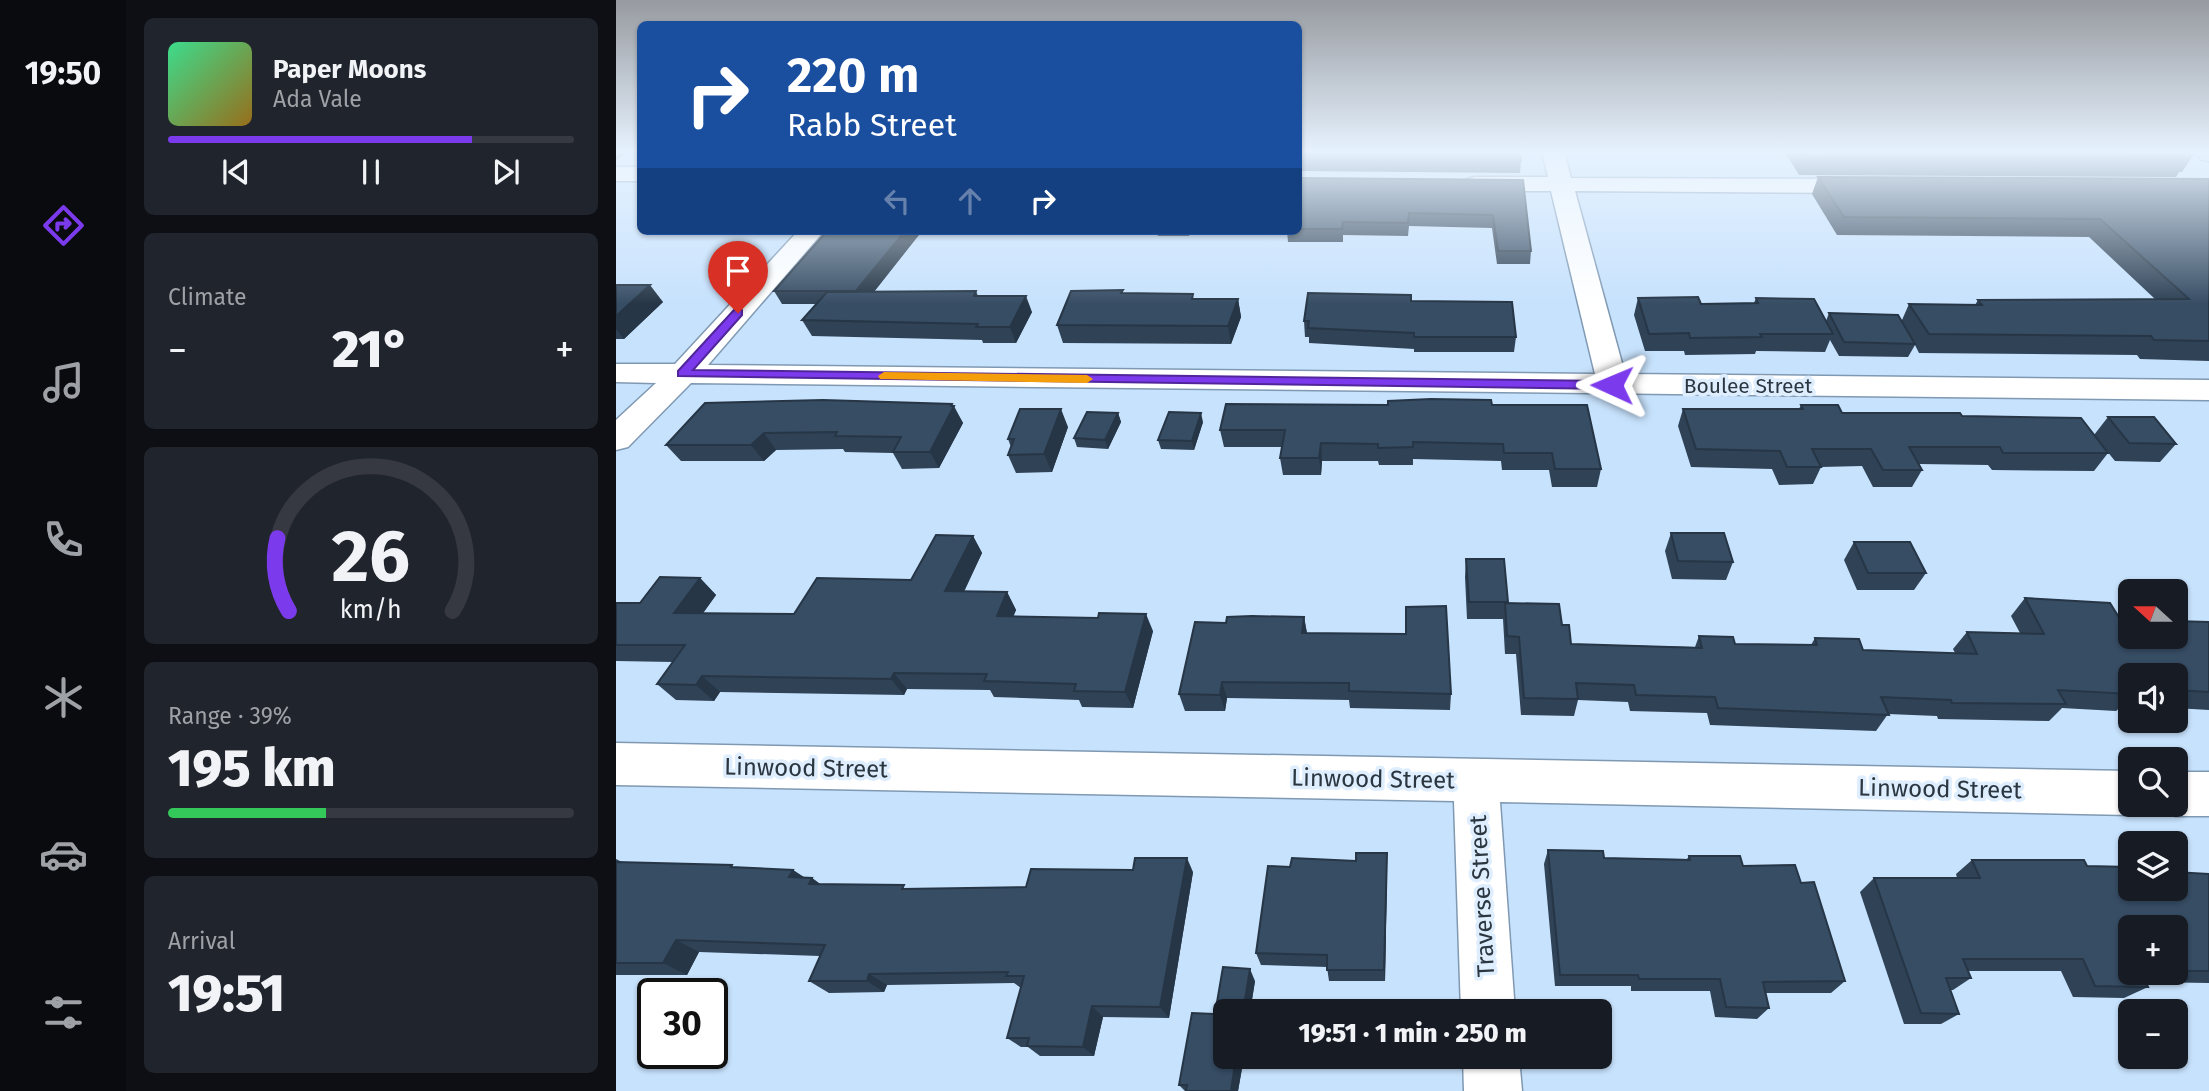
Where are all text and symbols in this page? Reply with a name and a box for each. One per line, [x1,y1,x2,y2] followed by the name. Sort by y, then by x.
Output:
[787,46,919,105] text: 220 m
[672,49,763,140] icon: right
[25,54,101,92] text: 19:50
[273,54,426,85] text: Paper Moons
[273,85,362,113] text: Ada Vale
[787,106,957,144] text: Rabb Street
[217,153,255,191] icon: previous
[352,153,390,191] icon: pause
[487,153,525,191] icon: next
[878,182,916,220] icon: left
[951,182,989,220] icon: ahead
[1024,182,1062,220] icon: right
[39,201,88,250] icon: directions
[708,241,768,313] pin
[719,252,757,290] icon: arrive
[168,283,247,311] text: Climate
[332,318,410,381] text: 21°
[168,327,187,373] text: −
[555,327,574,373] text: +
[1575,348,1649,422] position arrow
[39,358,88,407] icon: music
[1684,373,1813,399] street label: Boulee Street
[332,514,410,601] text: 26
[39,515,88,564] icon: phone
[2118,579,2188,649] north arrow
[2118,579,2188,1069] map controls
[340,595,402,625] text: km/h
[2118,663,2188,733] button: sound
[39,673,88,722] icon: climate
[168,702,292,730] text: Range · 39%
[168,737,336,800] text: 195 km
[2118,747,2188,817] button: search
[724,753,888,783] street label: Linwood Street
[1291,764,1455,794] street label: Linwood Street
[1858,774,2022,804] street label: Linwood Street
[1464,814,1500,978] street label: Traverse Street
[39,830,88,879] icon: car
[2118,831,2188,901] button: layers
[2118,915,2188,985] button: +
[168,927,235,955] text: Arrival
[168,962,285,1025] text: 19:51
[637,978,728,1069] speed limit sign: 30
[39,988,88,1037] icon: filters
[2118,999,2188,1069] button: −
[1298,1018,1527,1049] text: 19:51 · 1 min · 250 m

